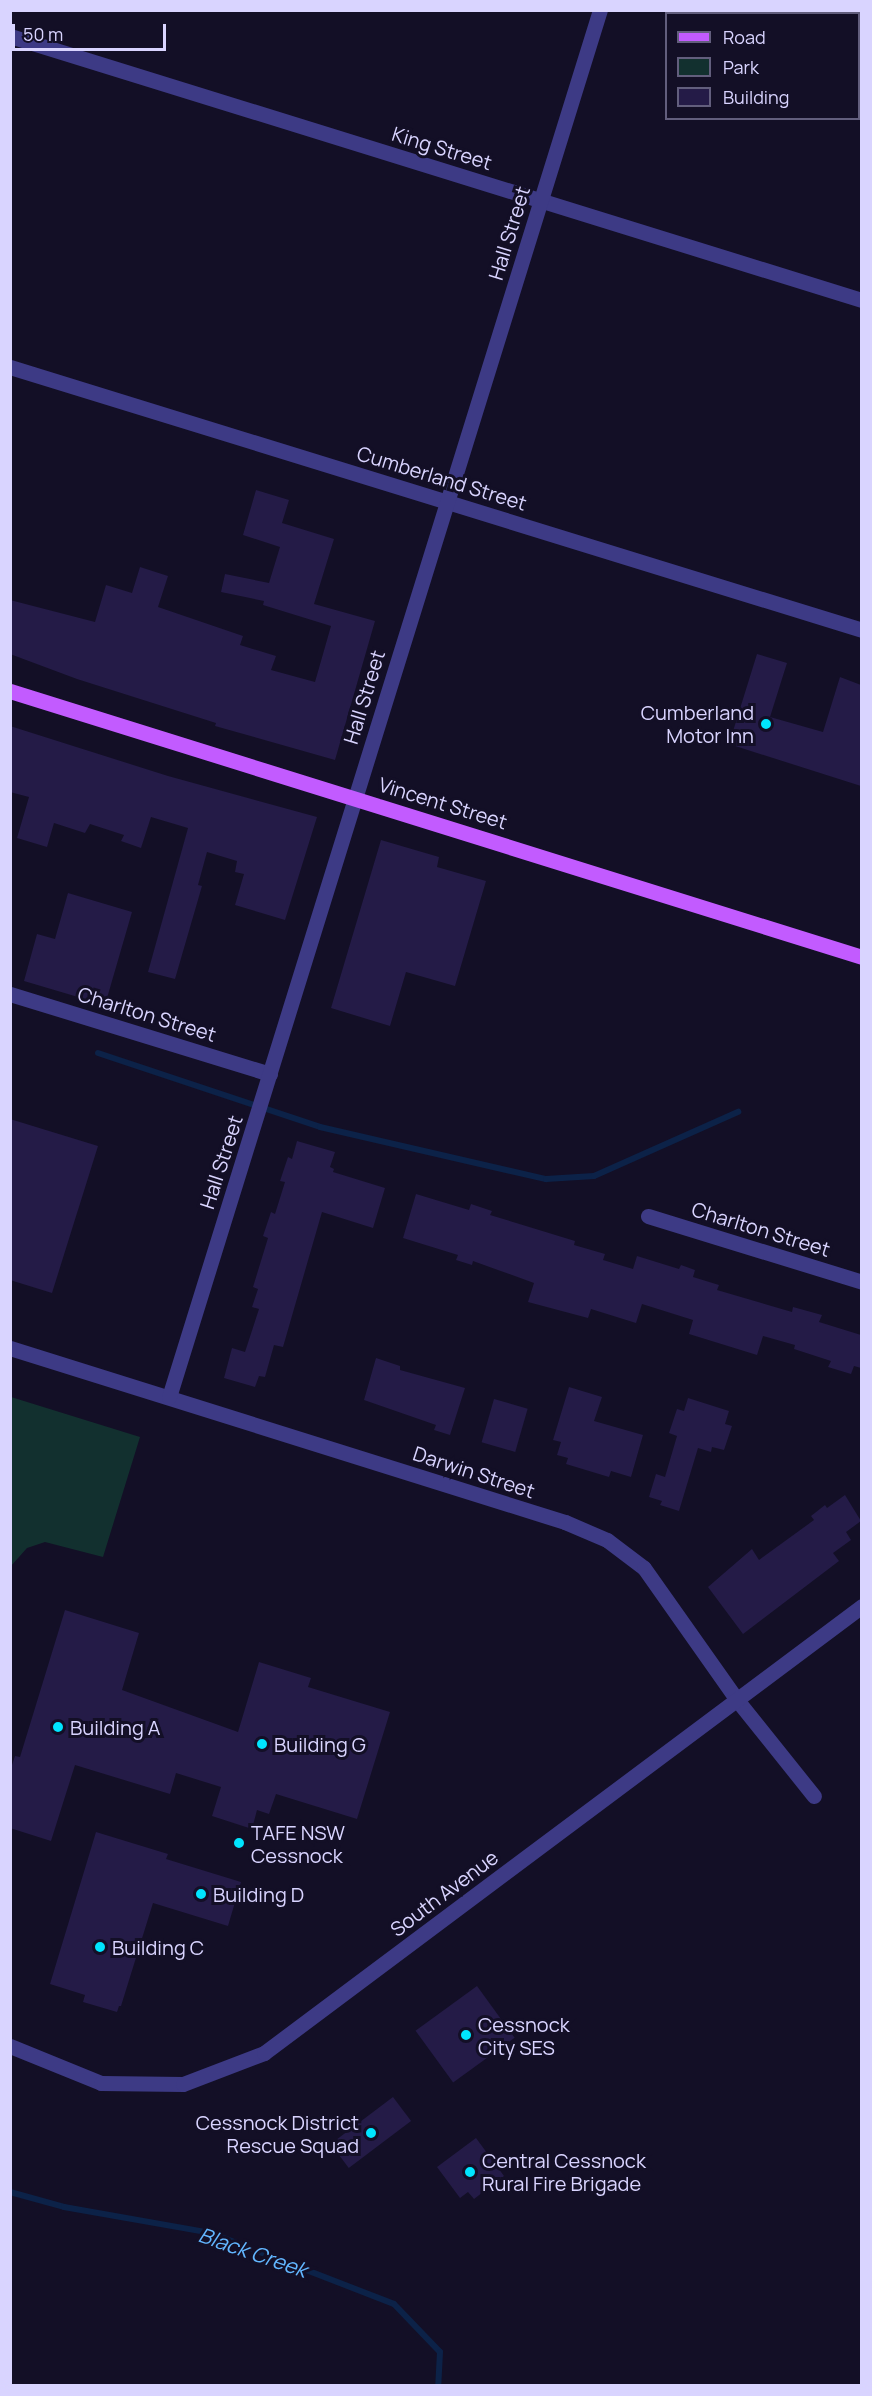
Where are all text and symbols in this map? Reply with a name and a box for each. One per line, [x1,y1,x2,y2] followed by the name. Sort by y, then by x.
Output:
[15,12,170,50] scale bar
[665,12,860,120] legend
[23,22,63,46] text: 50 m
[723,25,766,49] text: Road
[723,55,759,79] text: Park
[723,85,789,109] text: Building
[389,121,495,175] street label: King Street
[483,183,535,283] street label: Hall Street
[354,441,530,515] street label: Cumberland Street
[338,647,390,747] street label: Hall Street
[641,700,754,747] place label: Cumberland Motor Inn
[759,717,773,731] marker: Cumberland Motor Inn
[376,772,510,834] street label: Vincent Street
[75,982,219,1046] street label: Charlton Street
[195,1112,247,1212] street label: Hall Street
[689,1197,833,1261] street label: Charlton Street
[410,1441,538,1503] street label: Darwin Street
[70,1715,160,1739] place label: Building A
[51,1720,65,1734] marker: Building A
[274,1732,366,1756] place label: Building G
[255,1737,269,1751] marker: Building G
[251,1820,345,1867] place label: TAFE NSW Cessnock
[232,1836,246,1850] marker: TAFE NSW Cessnock
[386,1845,502,1941] street label: South Avenue
[213,1882,304,1906] place label: Building D
[194,1887,208,1901] marker: Building D
[112,1935,204,1959] place label: Building C
[93,1940,107,1954] marker: Building C
[478,2012,570,2059] place label: Cessnock City SES
[459,2028,473,2042] marker: Cessnock City SES
[196,2110,359,2157] place label: Cessnock District Rescue Squad
[364,2126,378,2140] marker: Cessnock District Rescue Squad
[482,2148,646,2195] place label: Central Cessnock Rural Fire Brigade
[463,2165,477,2179] marker: Central Cessnock Rural Fire Brigade
[195,2222,311,2282] water label: Black Creek

